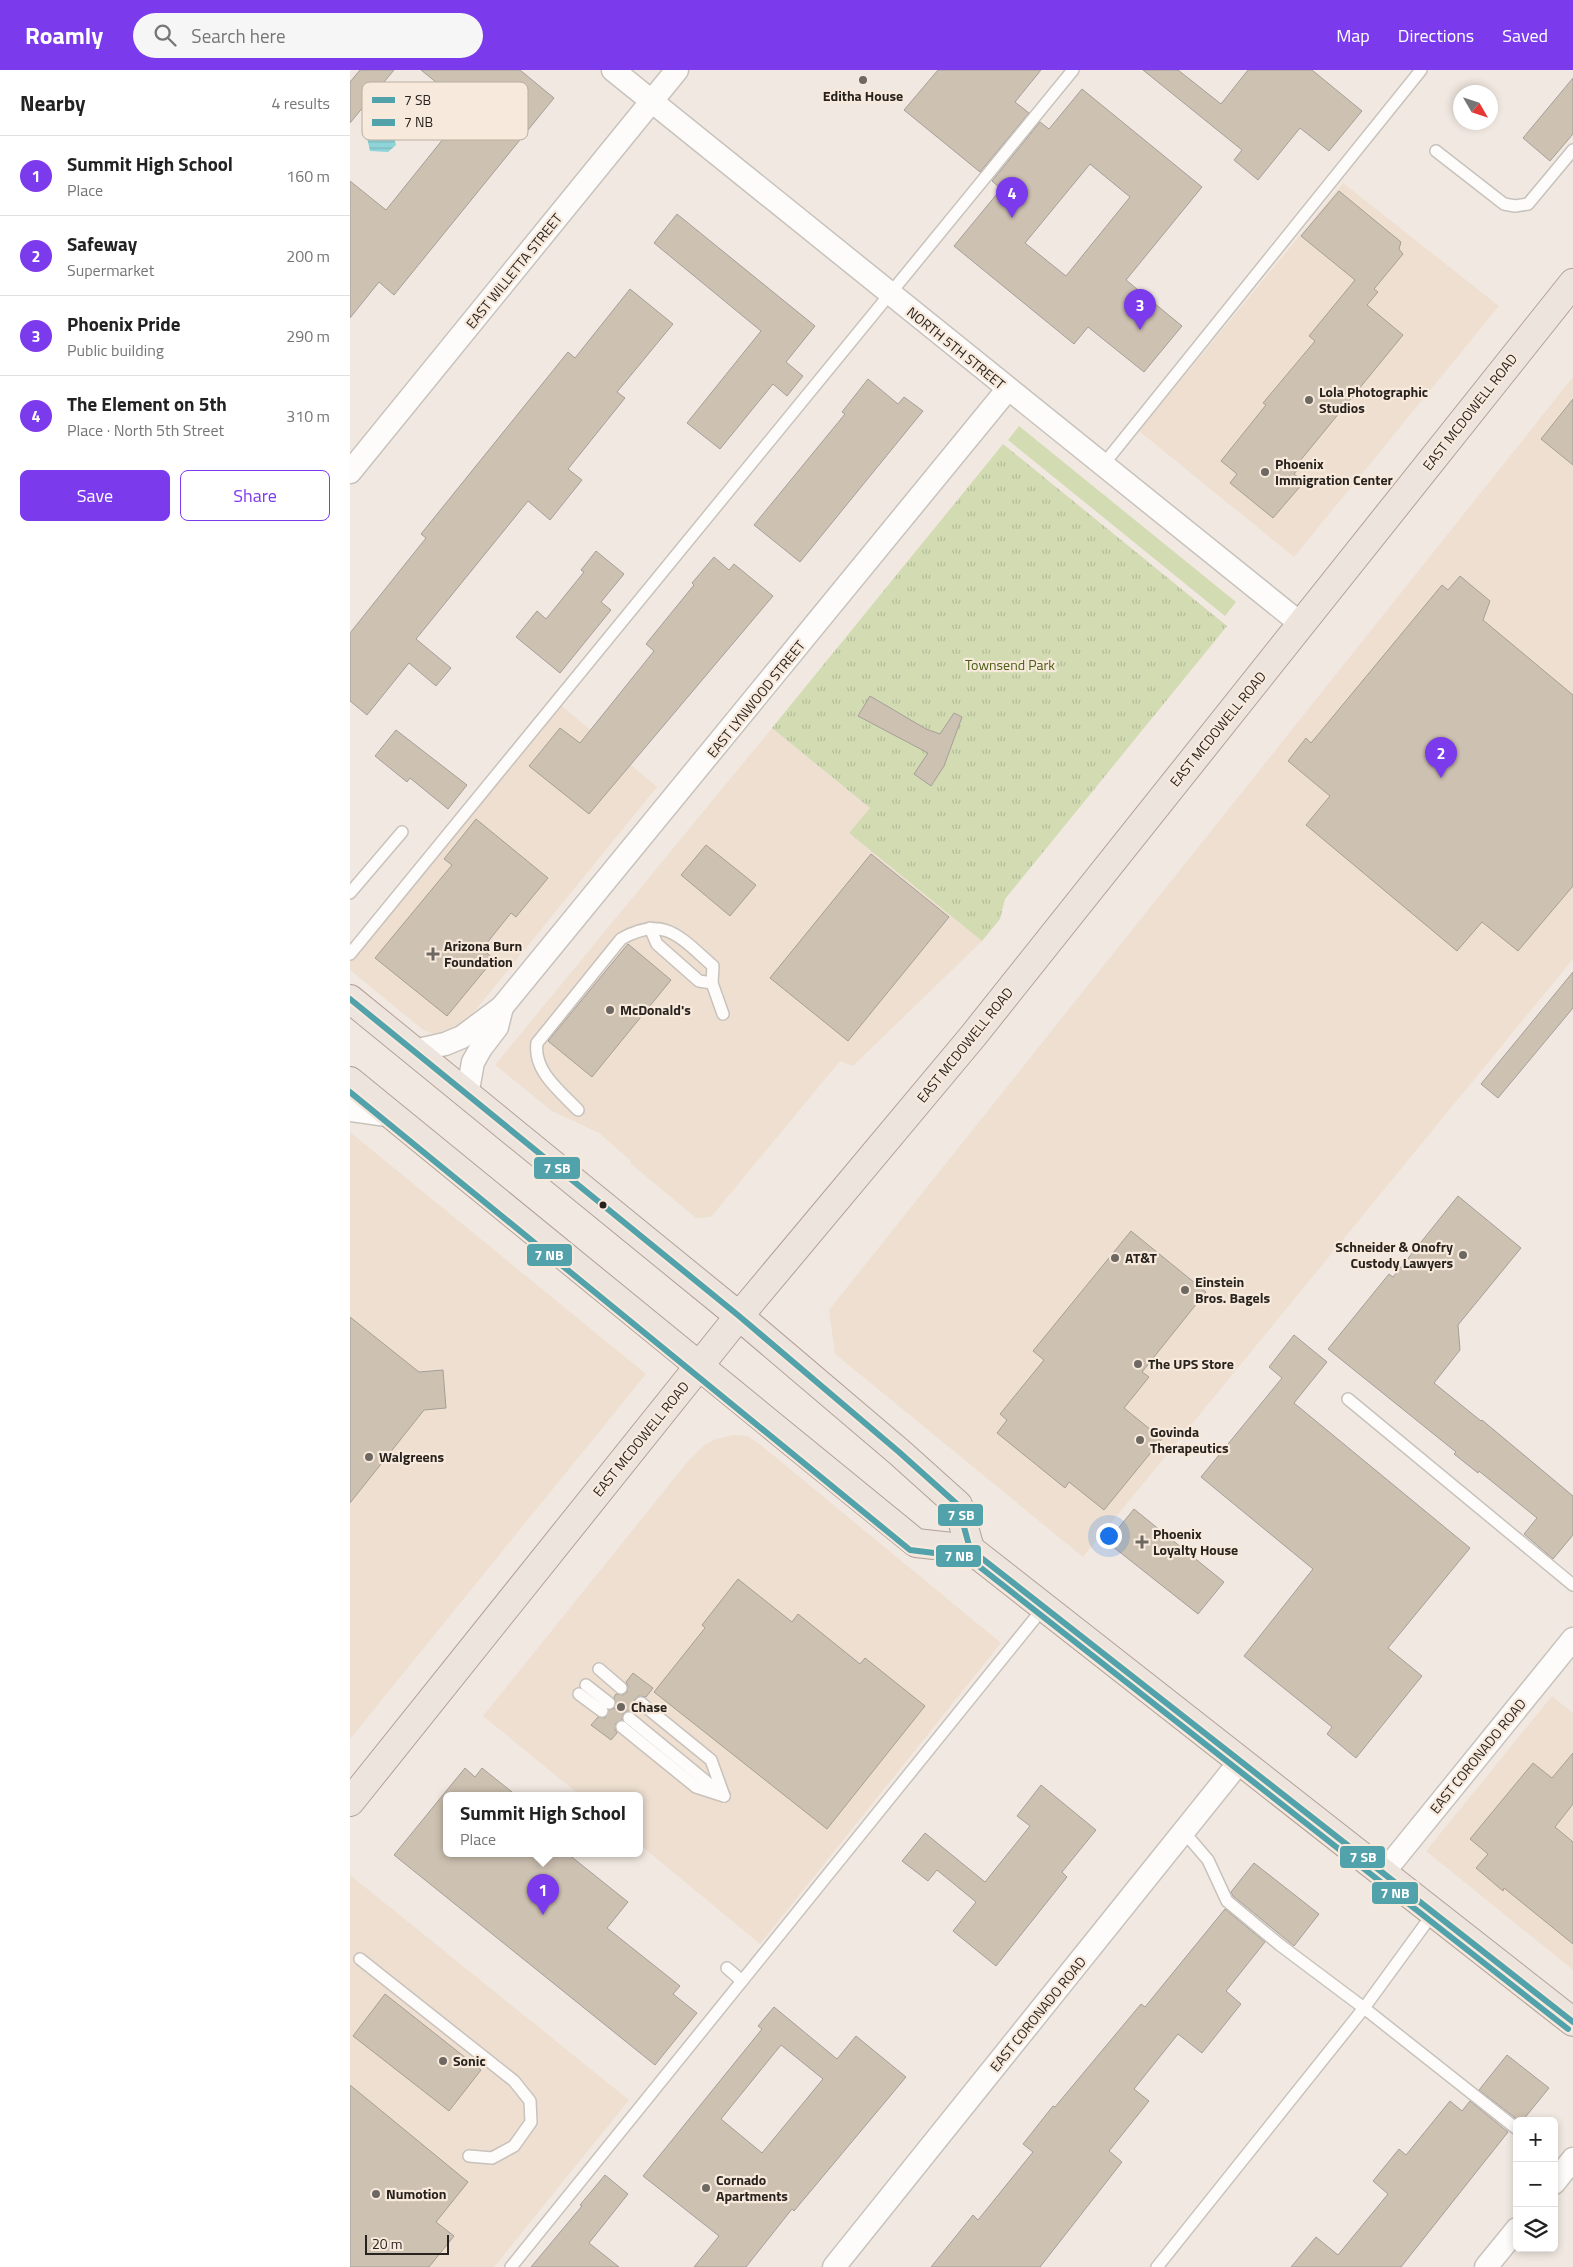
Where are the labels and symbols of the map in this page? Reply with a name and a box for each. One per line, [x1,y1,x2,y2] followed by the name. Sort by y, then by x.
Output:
[857,74,869,86] marker: Editha House
[362,82,528,140] legend
[823,85,903,106] place label: Editha House
[1453,85,1498,130] north arrow
[404,89,431,110] text: 7 SB
[404,111,433,132] text: 7 NB
[996,177,1028,218] pin: 4
[460,208,567,333] street label: EAST WILLETTA STREET
[1124,289,1156,330] pin: 3
[903,301,1011,394] street label: NORTH 5TH STREET
[1417,349,1522,475] street label: EAST MCDOWELL ROAD
[1319,381,1428,418] place label: Lola Photographic Studios
[1303,394,1315,406] marker: Lola Photographic Studios
[1275,453,1393,490] place label: Phoenix Immigration Center
[1259,466,1271,478] marker: Phoenix Immigration Center
[702,635,810,762] street label: EAST LYNWOOD STREET
[965,654,1055,675] park label: Townsend Park
[1164,666,1271,791] street label: EAST MCDOWELL ROAD
[1425,737,1457,778] pin: 2
[444,935,522,972] place label: Arizona Burn Foundation
[426,947,440,961] marker: Arizona Burn Foundation
[911,982,1018,1107] street label: EAST MCDOWELL ROAD
[620,999,691,1020] place label: McDonald's
[604,1004,616,1016] marker: McDonald's
[533,1156,581,1180] line badge: 7 SB
[543,1157,571,1178] text: 7 SB
[598,1200,608,1210] unlabelled marker
[1335,1236,1453,1273] place label: Schneider & Onofry Custody Lawyers
[526,1243,573,1267] line badge: 7 NB
[534,1244,564,1265] text: 7 NB
[1125,1247,1157,1268] place label: AT&T
[1457,1249,1469,1261] marker: Schneider & Onofry Custody Lawyers
[1109,1252,1121,1264] marker: AT&T
[1195,1271,1271,1308] place label: Einstein Bros. Bagels
[1179,1284,1191,1296] marker: Einstein Bros. Bagels
[1148,1353,1234,1374] place label: The UPS Store
[1132,1358,1144,1370] marker: The UPS Store
[587,1376,694,1501] street label: EAST MCDOWELL ROAD
[1150,1421,1229,1458] place label: Govinda Therapeutics
[1134,1434,1146,1446] marker: Govinda Therapeutics
[379,1446,444,1467] place label: Walgreens
[363,1451,375,1463] marker: Walgreens
[937,1503,984,1527] line badge: 7 SB
[947,1504,975,1525] text: 7 SB
[1096,1523,1122,1549] your location
[1153,1523,1238,1560] place label: Phoenix Loyalty House
[1135,1535,1149,1549] marker: Phoenix Loyalty House
[935,1544,982,1568] line badge: 7 NB
[944,1545,974,1566] text: 7 NB
[1425,1694,1531,1818] street label: EAST CORONADO ROAD
[631,1696,667,1717] place label: Chase
[615,1701,627,1713] marker: Chase
[1339,1845,1386,1869] line badge: 7 SB
[1349,1846,1377,1867] text: 7 SB
[527,1874,559,1915] pin: 1
[1371,1881,1419,1905] line badge: 7 NB
[1380,1882,1410,1903] text: 7 NB
[985,1952,1091,2076] street label: EAST CORONADO ROAD
[453,2050,486,2071] place label: Sonic
[437,2055,449,2067] marker: Sonic
[716,2169,788,2206] place label: Cornado Apartments
[700,2182,712,2194] marker: Cornado Apartments
[386,2183,447,2204] place label: Numotion
[370,2188,382,2200] marker: Numotion
[365,2232,449,2255] scale bar

